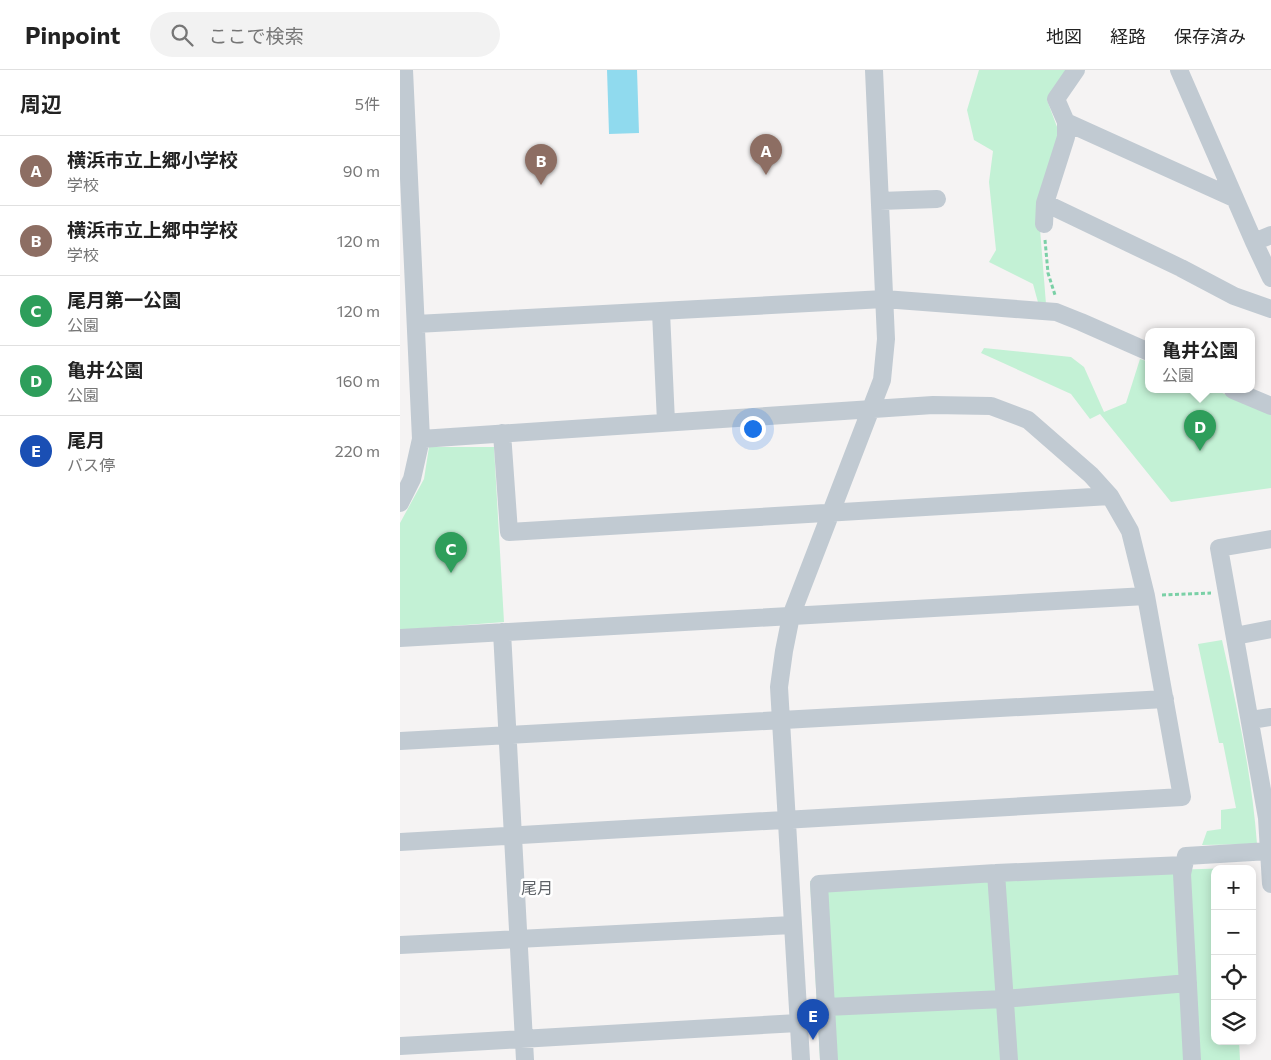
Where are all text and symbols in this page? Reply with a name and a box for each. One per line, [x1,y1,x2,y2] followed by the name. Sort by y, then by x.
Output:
[150,12,500,57] search box
[25,20,120,49] text: Pinpoint
[168,21,196,49] icon: search
[208,24,303,47] text: ここで検索
[1046,25,1082,47] text: 地図
[1110,25,1146,47] text: 経路
[1174,25,1246,47] text: 保存済み
[20,91,62,116] text: 周辺
[355,94,380,113] text: 5件
[750,134,782,175] pin: A
[525,144,557,185] pin: B
[67,148,238,171] text: 横浜市立上郷小学校
[30,161,42,180] text: A
[343,161,380,180] text: 90 m
[67,175,99,194] text: 学校
[67,218,238,241] text: 横浜市立上郷中学校
[31,231,41,250] text: B
[337,231,380,250] text: 120 m
[67,245,99,264] text: 学校
[67,288,181,311] text: 尾月第一公園
[31,301,41,320] text: C
[337,301,380,320] text: 120 m
[67,315,99,334] text: 公園
[1145,328,1255,393] popup
[1162,338,1238,361] text: 亀井公園
[67,358,143,381] text: 亀井公園
[1162,365,1194,384] text: 公園
[30,371,42,390] text: D
[336,371,380,390] text: 160 m
[67,385,99,404] text: 公園
[1184,410,1216,451] pin: D
[740,416,766,442] your location
[67,428,105,451] text: 尾月
[31,441,41,460] text: E
[335,441,380,460] text: 220 m
[67,455,115,474] text: バス停
[435,532,467,573] pin: C
[1211,865,1256,1045] map controls
[1211,865,1256,910] button: +
[521,878,553,897] district label: 尾月
[1211,910,1256,955] button: −
[1211,955,1256,1000] button: locate
[797,999,829,1040] pin: E
[1211,1000,1256,1045] button: layers

